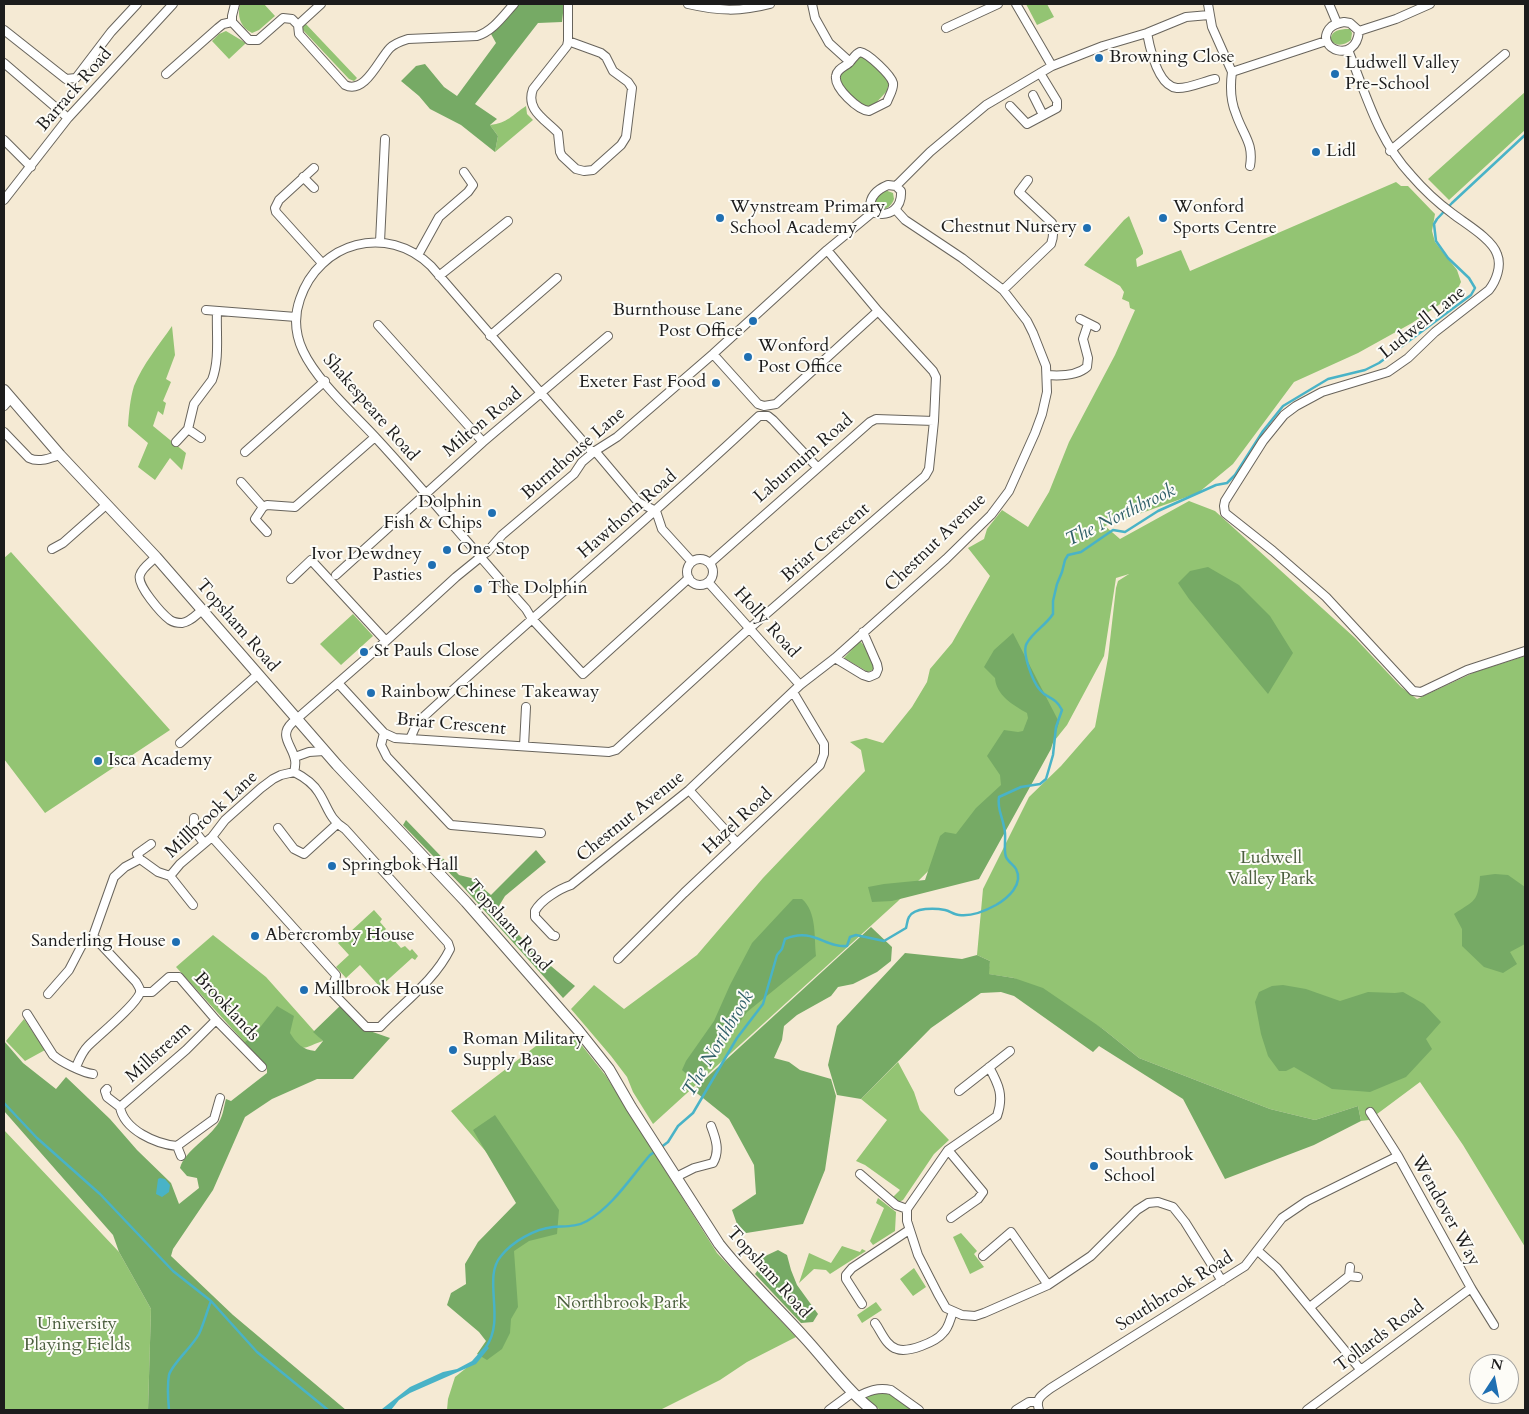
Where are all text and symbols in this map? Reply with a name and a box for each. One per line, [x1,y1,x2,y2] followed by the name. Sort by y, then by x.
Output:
[33,44,117,136] street label: Barrack Road
[1109,47,1235,69] place label: Browning Close
[1093,52,1105,64] marker: Browning Close
[1345,53,1460,96] place label: Ludwell Valley Pre-School
[1329,68,1341,80] marker: Ludwell Valley Pre-School
[1326,141,1356,163] place label: Lidl
[1310,146,1322,158] marker: Lidl
[730,197,885,240] place label: Wynstream Primary School Academy
[1173,197,1277,240] place label: Wonford Sports Centre
[714,212,726,224] marker: Wynstream Primary School Academy
[1157,212,1169,224] marker: Wonford Sports Centre
[941,217,1077,239] place label: Chestnut Nursery
[1081,222,1093,234] marker: Chestnut Nursery
[1376,282,1470,364] street label: Ludwell Lane
[613,300,743,342] place label: Burnthouse Lane Post Office
[747,315,759,327] marker: Burnthouse Lane Post Office
[758,336,842,378] place label: Wonford Post Office
[318,350,422,466] street label: Shakespeare Road
[742,351,754,363] marker: Wonford Post Office
[579,372,706,394] place label: Exeter Fast Food
[710,377,722,389] marker: Exeter Fast Food
[439,384,527,462] street label: Milton Road
[518,403,630,505] street label: Burnthouse Lane
[750,410,858,508] street label: Laburnum Road
[574,466,682,564] street label: Hawthorn Road
[1062,480,1180,552] water label: The Northbrook
[881,489,991,597] street label: Chestnut Avenue
[383,492,482,534] place label: Dolphin Fish & Chips
[777,499,875,587] street label: Briar Crescent
[486,507,498,519] marker: Dolphin Fish & Chips
[457,539,530,561] place label: One Stop
[311,544,422,586] place label: Ivor Dewdney Pasties
[441,544,453,556] marker: One Stop
[426,559,438,571] marker: Ivor Dewdney Pasties
[191,575,283,677] street label: Topsham Road
[488,578,588,600] place label: The Dolphin
[472,583,484,595] marker: The Dolphin
[729,583,803,663] street label: Holly Road
[374,641,480,663] place label: St Pauls Close
[358,646,370,658] marker: St Pauls Close
[381,682,600,704] place label: Rainbow Chinese Takeaway
[365,687,377,699] marker: Rainbow Chinese Takeaway
[395,709,507,741] street label: Briar Crescent
[108,750,212,772] place label: Isca Academy
[92,755,104,767] marker: Isca Academy
[161,767,263,863] street label: Millbrook Lane
[573,767,689,867] street label: Chestnut Avenue
[698,784,778,860] street label: Hazel Road
[1227,848,1315,891] park label: Ludwell Valley Park
[342,855,458,877] place label: Springbok Hall
[326,860,338,872] marker: Springbok Hall
[461,876,555,976] street label: Topsham Road
[265,925,415,947] place label: Abercromby House
[249,930,261,942] marker: Abercromby House
[31,931,166,953] place label: Sanderling House
[170,936,182,948] marker: Sanderling House
[189,968,263,1046] street label: Brooklands
[314,979,444,1001] place label: Millbrook House
[298,984,310,996] marker: Millbrook House
[678,987,760,1101] water label: The Northbrook
[122,1018,196,1088] street label: Millstream
[463,1029,584,1072] place label: Roman Military Supply Base
[447,1044,459,1056] marker: Roman Military Supply Base
[1104,1145,1194,1188] place label: Southbrook School
[1406,1152,1484,1270] street label: Wendover Way
[1088,1160,1100,1172] marker: Southbrook School
[721,1223,815,1323] street label: Topsham Road
[1112,1247,1238,1337] street label: Southbrook Road
[556,1293,688,1315] park label: Northbrook Park
[1331,1296,1429,1378] street label: Tollards Road
[24,1314,130,1356] park label: University Playing Fields
[1469,1354,1519,1404] north arrow
[1489,1354,1505,1375] text: N

